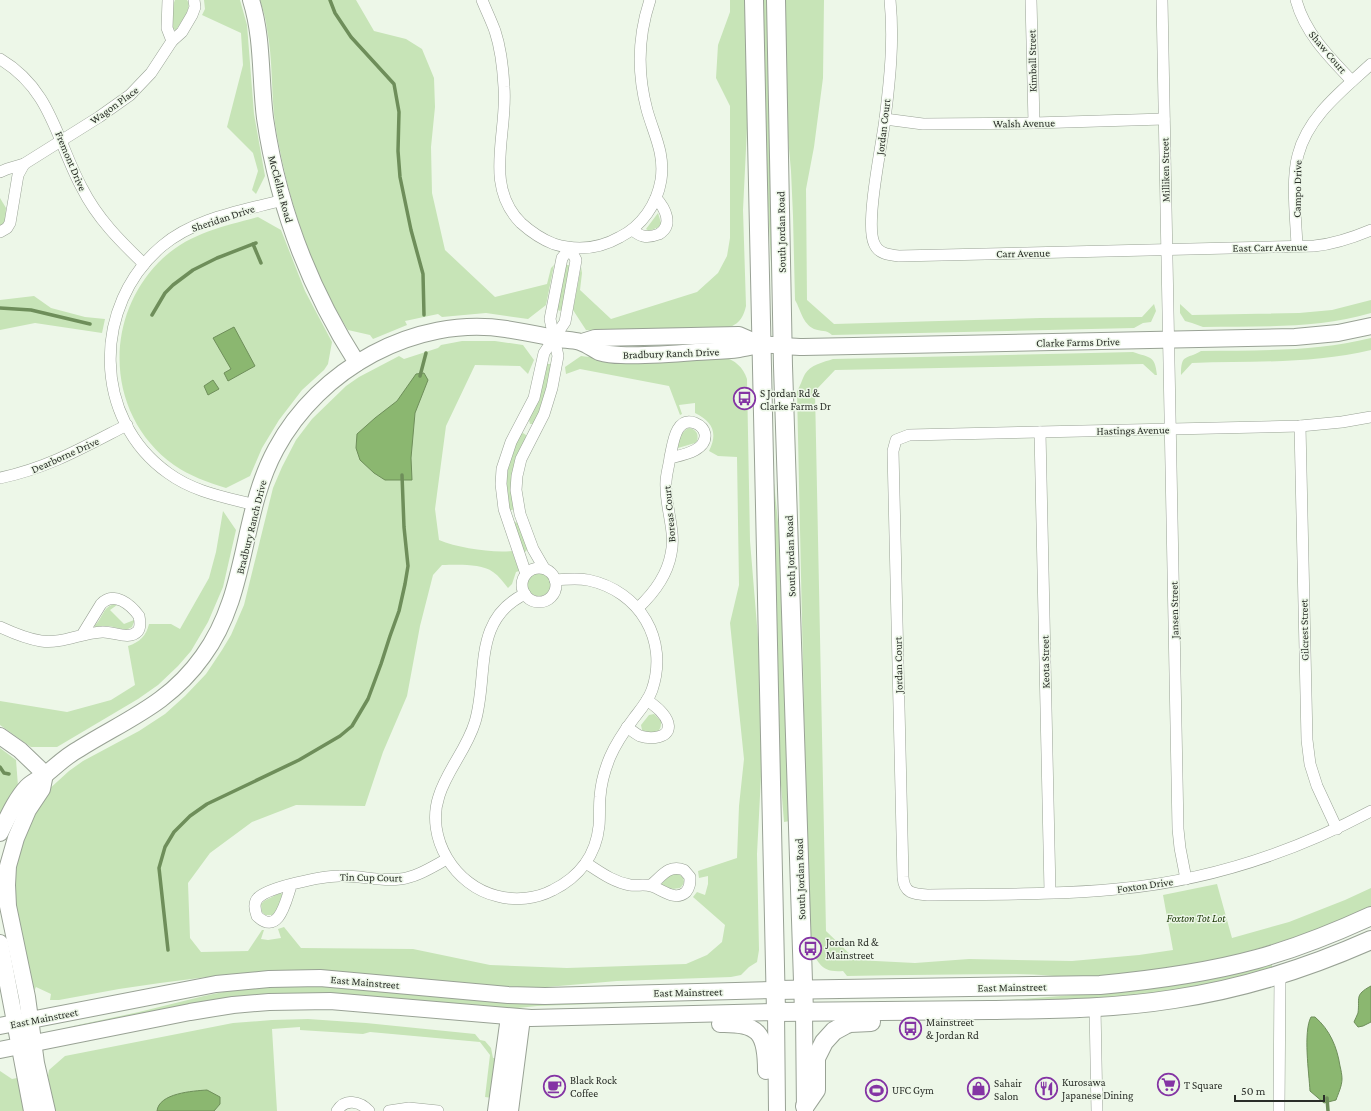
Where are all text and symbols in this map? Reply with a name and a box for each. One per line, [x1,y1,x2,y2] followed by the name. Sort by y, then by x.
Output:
[1307,28,1349,76] street label: Shaw Court
[1025,29,1039,92] street label: Kimball Street
[88,84,141,127] street label: Wagon Place
[873,98,893,157] street label: Jordan Court
[993,116,1055,130] street label: Walsh Avenue
[53,129,89,193] street label: Fremont Drive
[1158,137,1172,202] street label: Milliken Street
[266,154,296,224] street label: McClellan Road
[1290,160,1305,218] street label: Campo Drive
[774,191,789,273] street label: South Jordan Road
[190,202,256,234] street label: Sheridan Drive
[1232,240,1308,254] street label: East Carr Avenue
[996,247,1050,259] street label: Carr Avenue
[1036,335,1120,349] street label: Clarke Farms Drive
[623,345,720,362] street label: Bradbury Ranch Drive
[732,386,758,412] bus stop icon: S Jordan Rd & Clarke Farms Dr
[760,387,831,412] place label: S Jordan Rd & Clarke Farms Dr
[1096,423,1170,438] street label: Hastings Avenue
[29,435,101,475] street label: Dearborne Drive
[233,479,270,576] street label: Bradbury Ranch Drive
[661,485,677,543] street label: Boreas Court
[783,515,798,597] street label: South Jordan Road
[1167,581,1182,640] street label: Jansen Street
[1297,599,1311,661] street label: Gilcrest Street
[1039,635,1051,689] street label: Keota Street
[892,636,906,694] street label: Jordan Court
[793,838,808,920] street label: South Jordan Road
[340,870,403,885] street label: Tin Cup Court
[1116,875,1174,895] street label: Foxton Drive
[1166,912,1226,924] park label: Foxton Tot Lot
[797,935,823,961] bus stop icon: Jordan Rd & Mainstreet
[825,936,879,961] place label: Jordan Rd & Mainstreet
[330,973,400,991] street label: East Mainstreet
[977,980,1047,994] street label: East Mainstreet
[653,985,723,999] street label: East Mainstreet
[9,1005,79,1030] street label: East Mainstreet
[898,1015,924,1041] bus stop icon: Mainstreet & Jordan Rd
[926,1016,979,1042] place label: Mainstreet & Jordan Rd
[1156,1072,1182,1098] supermarket icon: T Square
[542,1073,568,1099] cafe icon: Black Rock Coffee
[570,1074,618,1099] place label: Black Rock Coffee
[1033,1075,1059,1101] restaurant icon: Kurosawa Japanese Dining
[966,1076,992,1102] shop icon: Sahair Salon
[1061,1076,1134,1102] place label: Kurosawa Japanese Dining
[863,1077,889,1103] sports icon: UFC Gym
[994,1077,1022,1102] place label: Sahair Salon
[1235,1077,1324,1103] scale bar
[1184,1079,1222,1092] place label: T Square
[892,1084,934,1097] place label: UFC Gym
[1241,1084,1266,1098] text: 50 m

